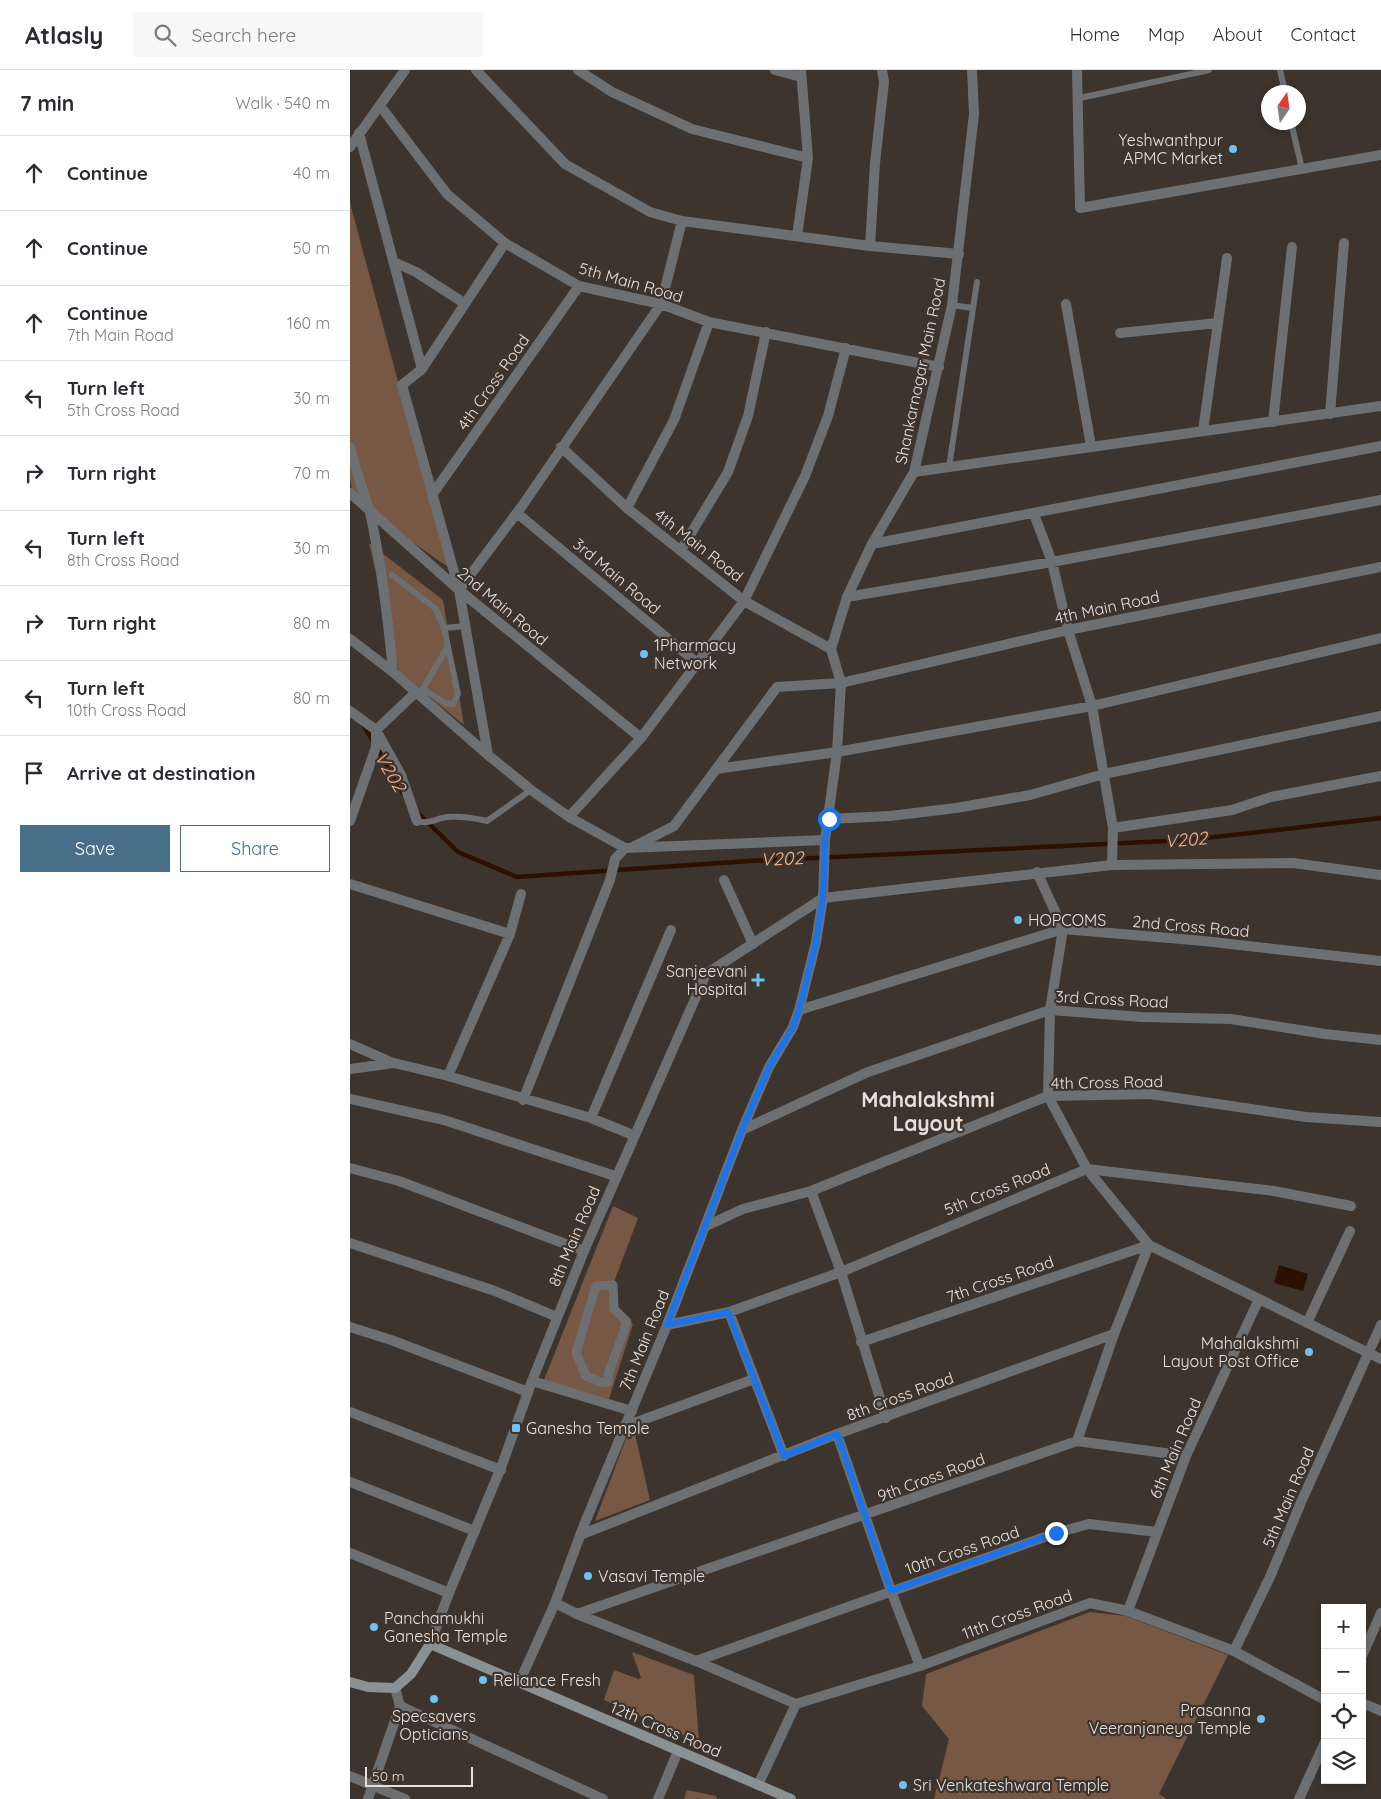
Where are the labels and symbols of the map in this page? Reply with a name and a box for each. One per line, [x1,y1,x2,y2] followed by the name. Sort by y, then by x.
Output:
[1261,85,1306,130] north arrow
[1119,130,1223,168] place label: Yeshwanthpur APMC Market
[1227,143,1239,155] marker: Yeshwanthpur APMC Market
[577,258,685,306] street label: 5th Main Road
[890,276,950,466] street label: Shankarnagar Main Road
[453,330,533,434] street label: 4th Cross Road
[651,504,747,586] street label: 4th Main Road
[569,534,665,618] street label: 3rd Main Road
[454,562,552,650] street label: 2nd Main Road
[1053,586,1161,628] street label: 4th Main Road
[654,635,736,673] place label: 1Pharmacy Network
[638,648,650,660] marker: 1Pharmacy Network
[370,748,412,798] water label: V202
[818,808,841,831] route start
[1164,826,1210,853] water label: V202
[760,846,806,871] water label: V202
[1028,910,1106,930] place label: HOPCOMS
[1132,911,1250,941] street label: 2nd Cross Road
[1012,914,1024,926] marker: HOPCOMS
[666,961,747,999] place label: Sanjeevani Hospital
[751,973,765,987] marker: Sanjeevani Hospital
[1055,986,1169,1012] street label: 3rd Cross Road
[1051,1071,1163,1093] street label: 4th Cross Road
[861,1086,995,1136] district label: Mahalakshmi Layout
[941,1159,1053,1219] street label: 5th Cross Road
[544,1183,604,1289] street label: 8th Main Road
[944,1251,1056,1307] street label: 7th Cross Road
[615,1287,673,1393] street label: 7th Main Road
[1162,1333,1299,1371] place label: Mahalakshmi Layout Post Office
[1303,1346,1315,1358] marker: Mahalakshmi Layout Post Office
[844,1367,956,1425] street label: 8th Cross Road
[1145,1395,1205,1501] street label: 6th Main Road
[526,1418,650,1438] place label: Ganesha Temple
[510,1422,522,1434] marker: Ganesha Temple
[1258,1444,1318,1550] street label: 5th Main Road
[875,1448,987,1506] street label: 9th Cross Road
[902,1521,1022,1579] street label: 10th Cross Road
[1045,1522,1068,1545] route end
[598,1566,705,1586] place label: Vasavi Temple
[582,1570,594,1582] marker: Vasavi Temple
[959,1585,1075,1643] street label: 11th Cross Road
[384,1608,508,1646] place label: Panchamukhi Ganesha Temple
[368,1621,380,1633] marker: Panchamukhi Ganesha Temple
[493,1670,601,1690] place label: Reliance Fresh
[477,1674,489,1686] marker: Reliance Fresh
[428,1693,440,1705] marker: Specsavers Opticians
[607,1697,725,1761] street label: 12th Cross Road
[1089,1700,1251,1738] place label: Prasanna Veeranjaneya Temple
[392,1706,476,1744] place label: Specsavers Opticians
[1255,1713,1267,1725] marker: Prasanna Veeranjaneya Temple
[365,1764,472,1787] scale bar
[913,1775,1109,1795] place label: Sri Venkateshwara Temple
[897,1779,909,1791] marker: Sri Venkateshwara Temple

